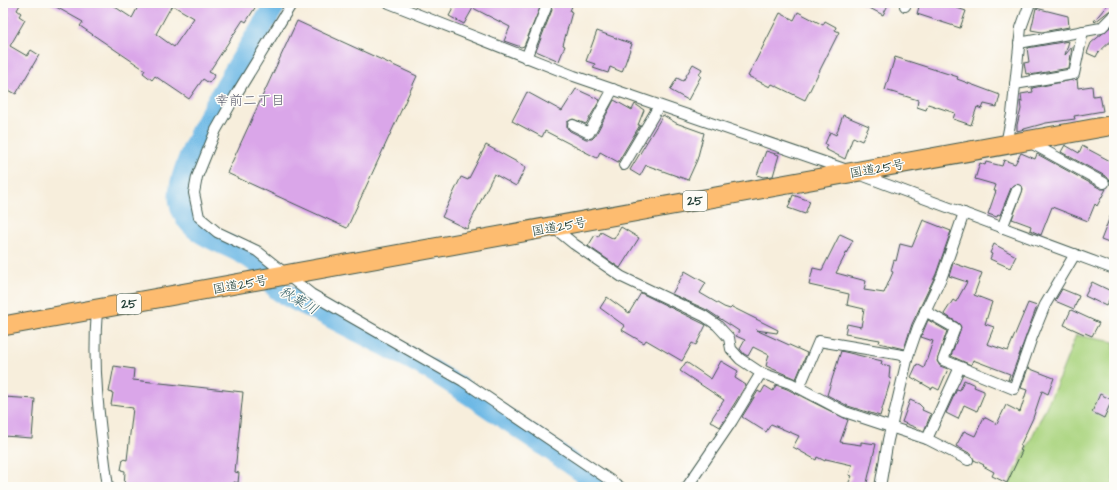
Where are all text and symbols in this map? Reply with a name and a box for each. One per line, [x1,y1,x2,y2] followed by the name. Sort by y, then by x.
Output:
[215,91,285,111] district label: 幸前二丁目
[848,155,906,183] street label: 国道25号
[683,191,707,211] road number: 25
[530,213,588,241] street label: 国道25号
[211,271,269,299] street label: 国道25号
[275,282,322,320] water label: 秋葉川
[117,294,141,314] road number: 25

